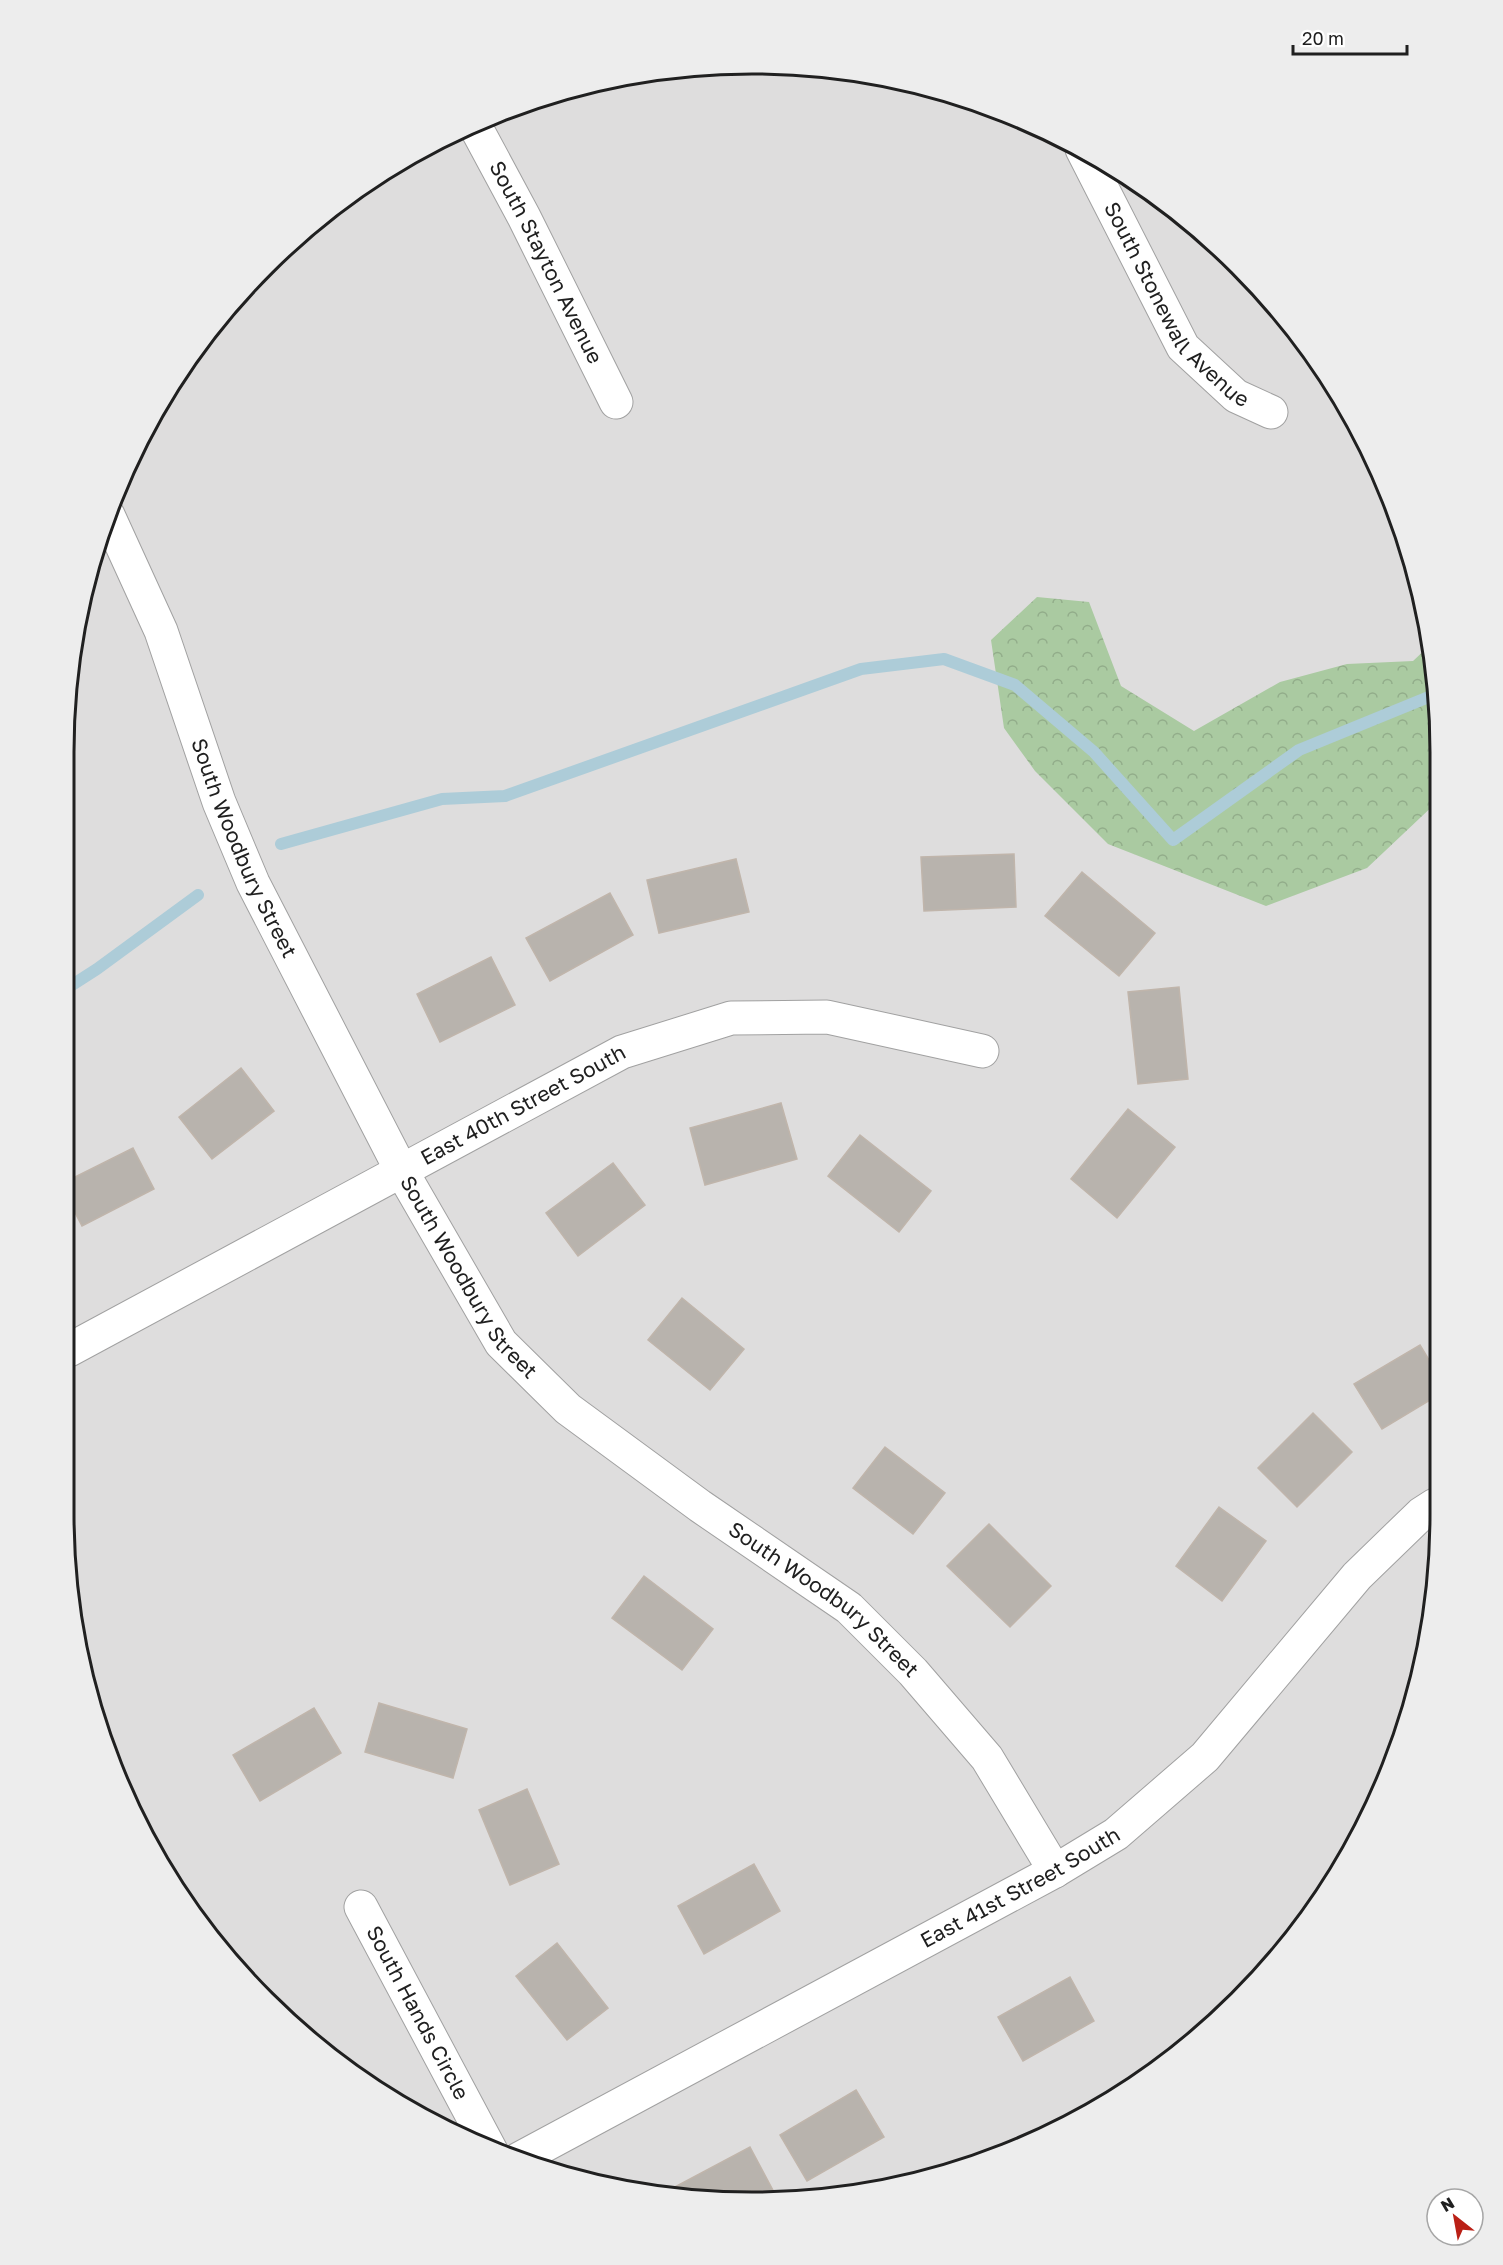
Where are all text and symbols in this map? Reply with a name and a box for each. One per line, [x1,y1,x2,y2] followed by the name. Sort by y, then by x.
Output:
[1293,18,1407,56] scale bar
[1302,27,1344,49] text: 20 m
[484,156,609,368] street label: South Stayton Avenue
[1099,197,1253,412] street label: South Stonewall Avenue
[186,735,303,962] street label: South Woodbury Street
[416,1039,630,1170] street label: East 40th Street South
[395,1171,543,1384] street label: South Woodbury Street
[724,1515,925,1682] street label: South Woodbury Street
[916,1821,1124,1953] street label: East 41st Street South
[361,1921,475,2104] street label: South Hands Circle
[1425,2187,1485,2247] north arrow
[1437,2192,1458,2216] text: N

